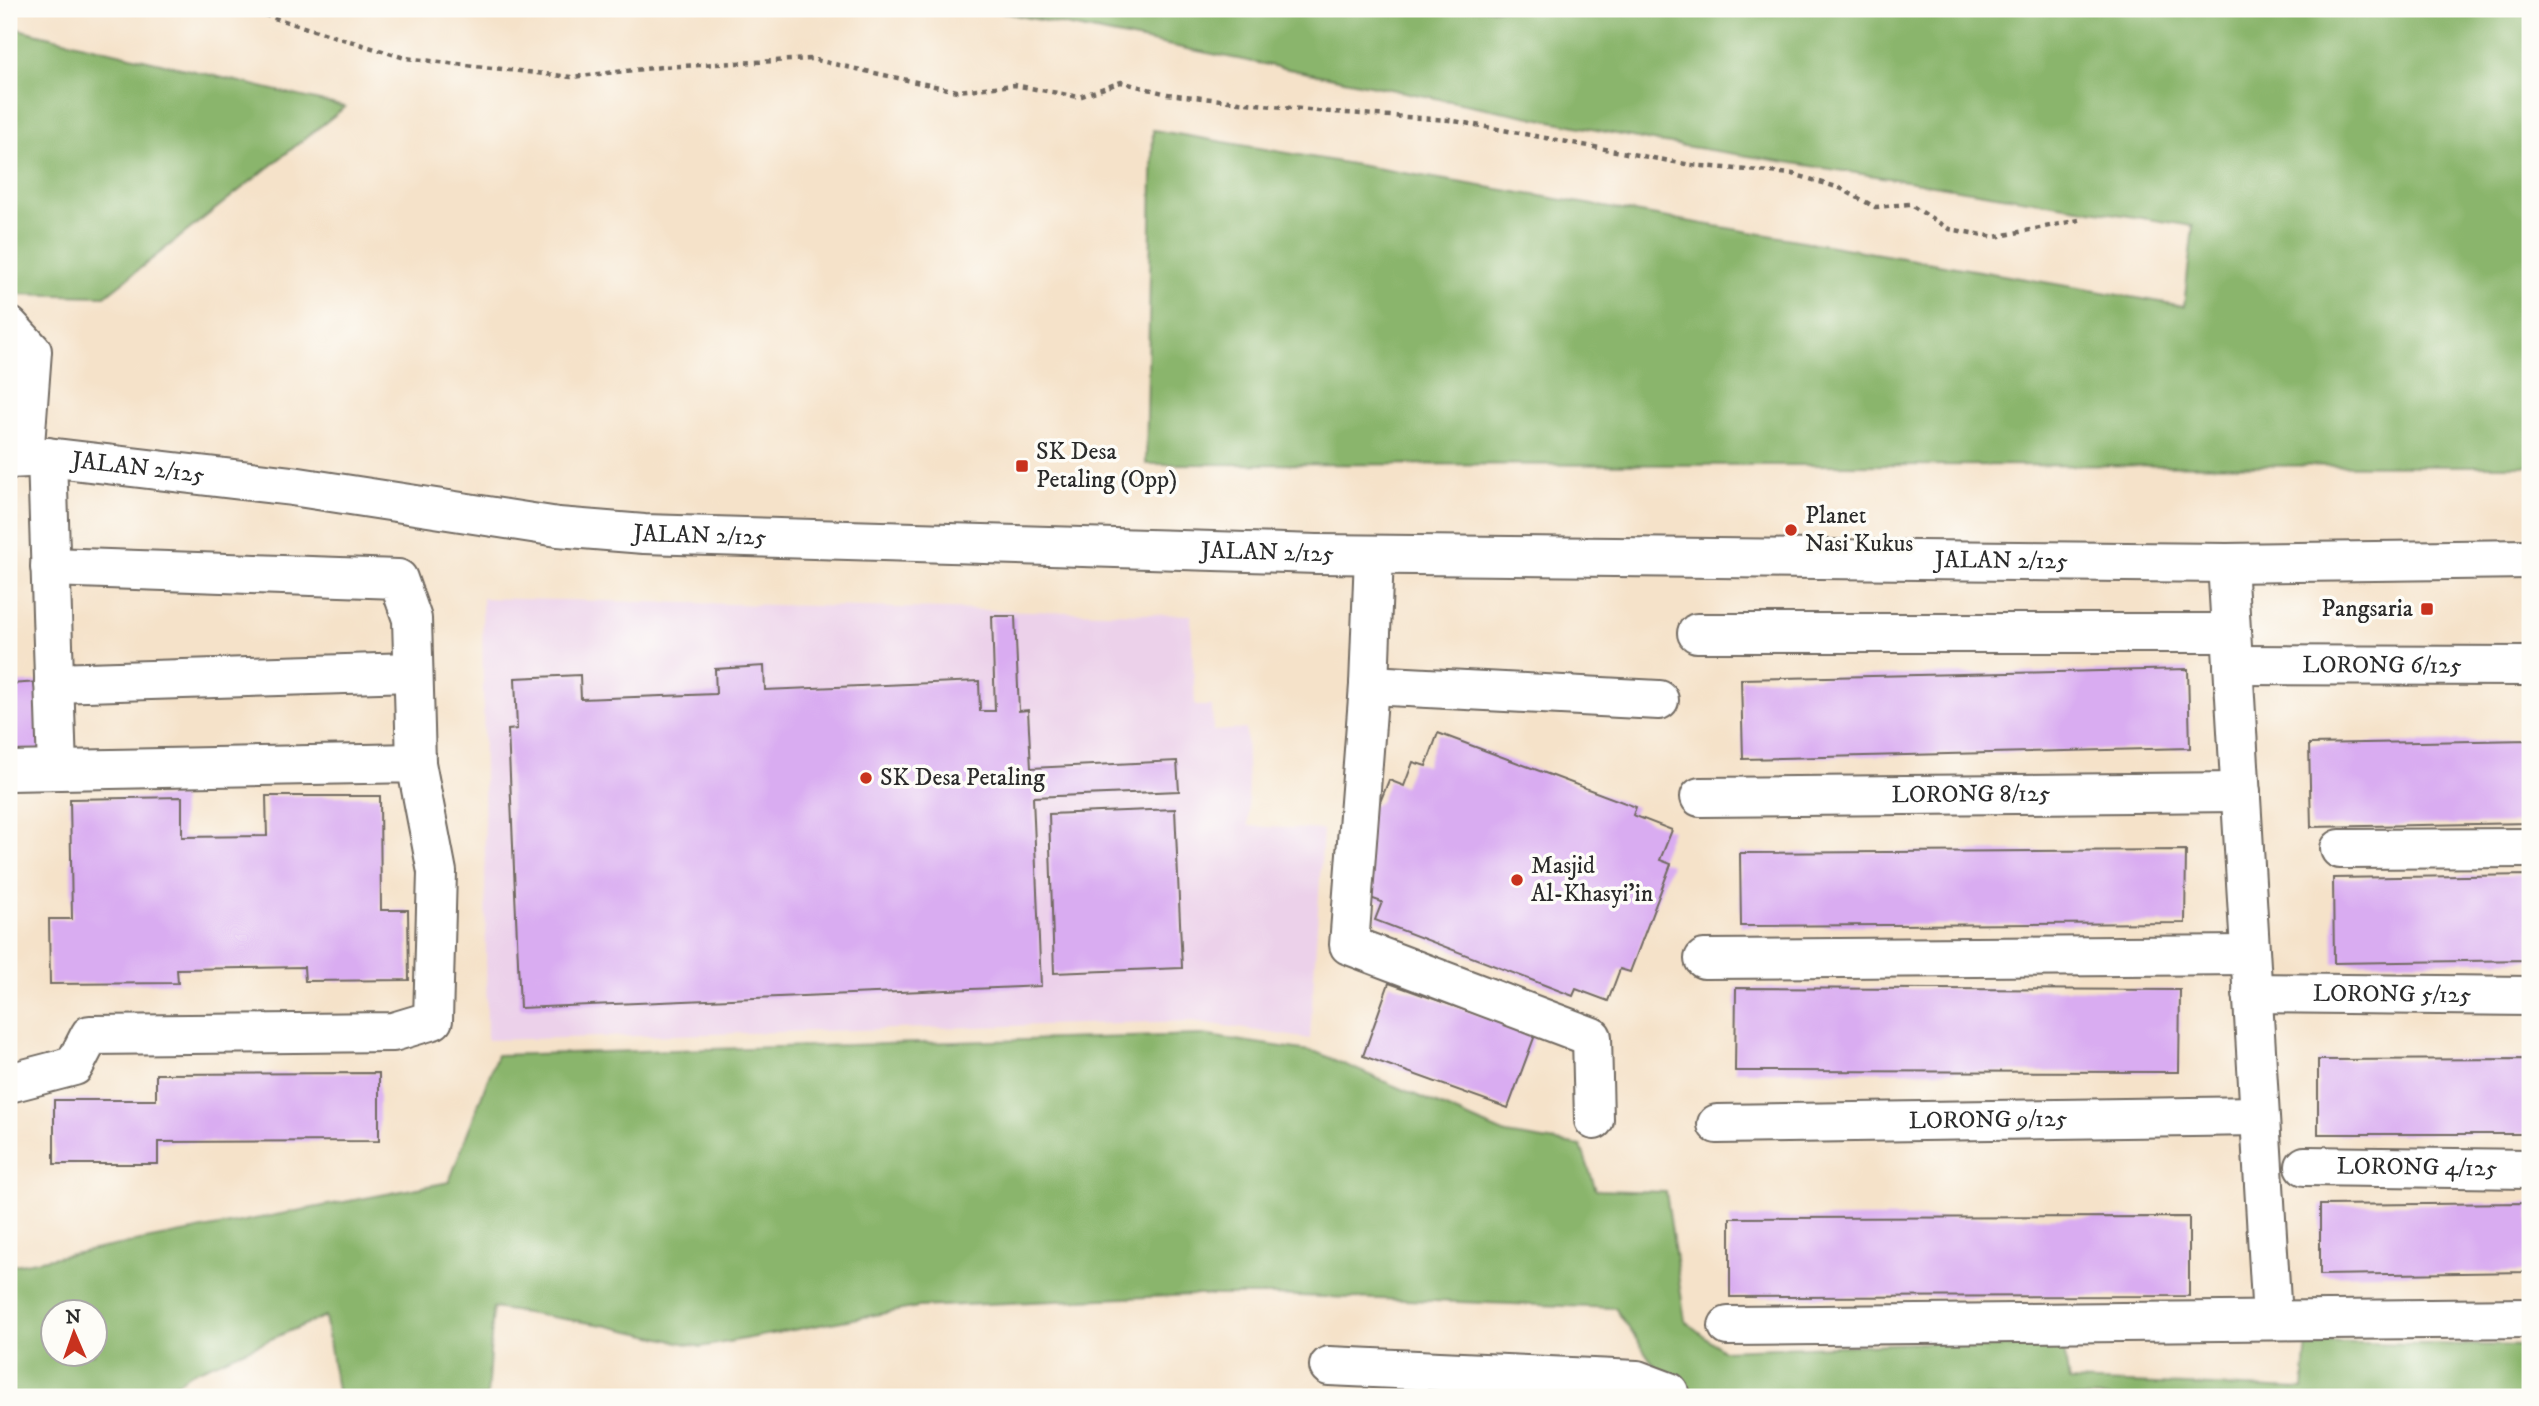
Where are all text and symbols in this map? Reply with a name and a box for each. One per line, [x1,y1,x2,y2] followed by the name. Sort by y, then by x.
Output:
[1036,437,1177,495] place label: SK Desa Petaling (Opp)
[68,445,206,491] street label: JALAN 2/125
[1014,458,1030,474] marker: SK Desa Petaling (Opp)
[1805,501,1913,559] place label: Planet Nasi Kukus
[630,518,767,553] street label: JALAN 2/125
[1783,522,1799,538] marker: Planet Nasi Kukus
[1199,536,1334,569] street label: JALAN 2/125
[1933,545,2068,576] street label: JALAN 2/125
[2321,594,2414,624] place label: Pangsaria
[2419,601,2435,617] marker: Pangsaria
[2302,650,2462,681] street label: LORONG 6/125
[880,763,1045,793] place label: SK Desa Petaling
[858,770,874,786] marker: SK Desa Petaling
[1891,779,2051,810] street label: LORONG 8/125
[1531,851,1654,909] place label: Masjid Al-Khasyi'in
[1509,872,1525,888] marker: Masjid Al-Khasyi'in
[2313,979,2471,1010] street label: LORONG 5/125
[1908,1104,2068,1136] street label: LORONG 9/125
[2336,1151,2498,1184] street label: LORONG 4/125
[38,1298,108,1368] north arrow
[65,1306,82,1329] text: N

